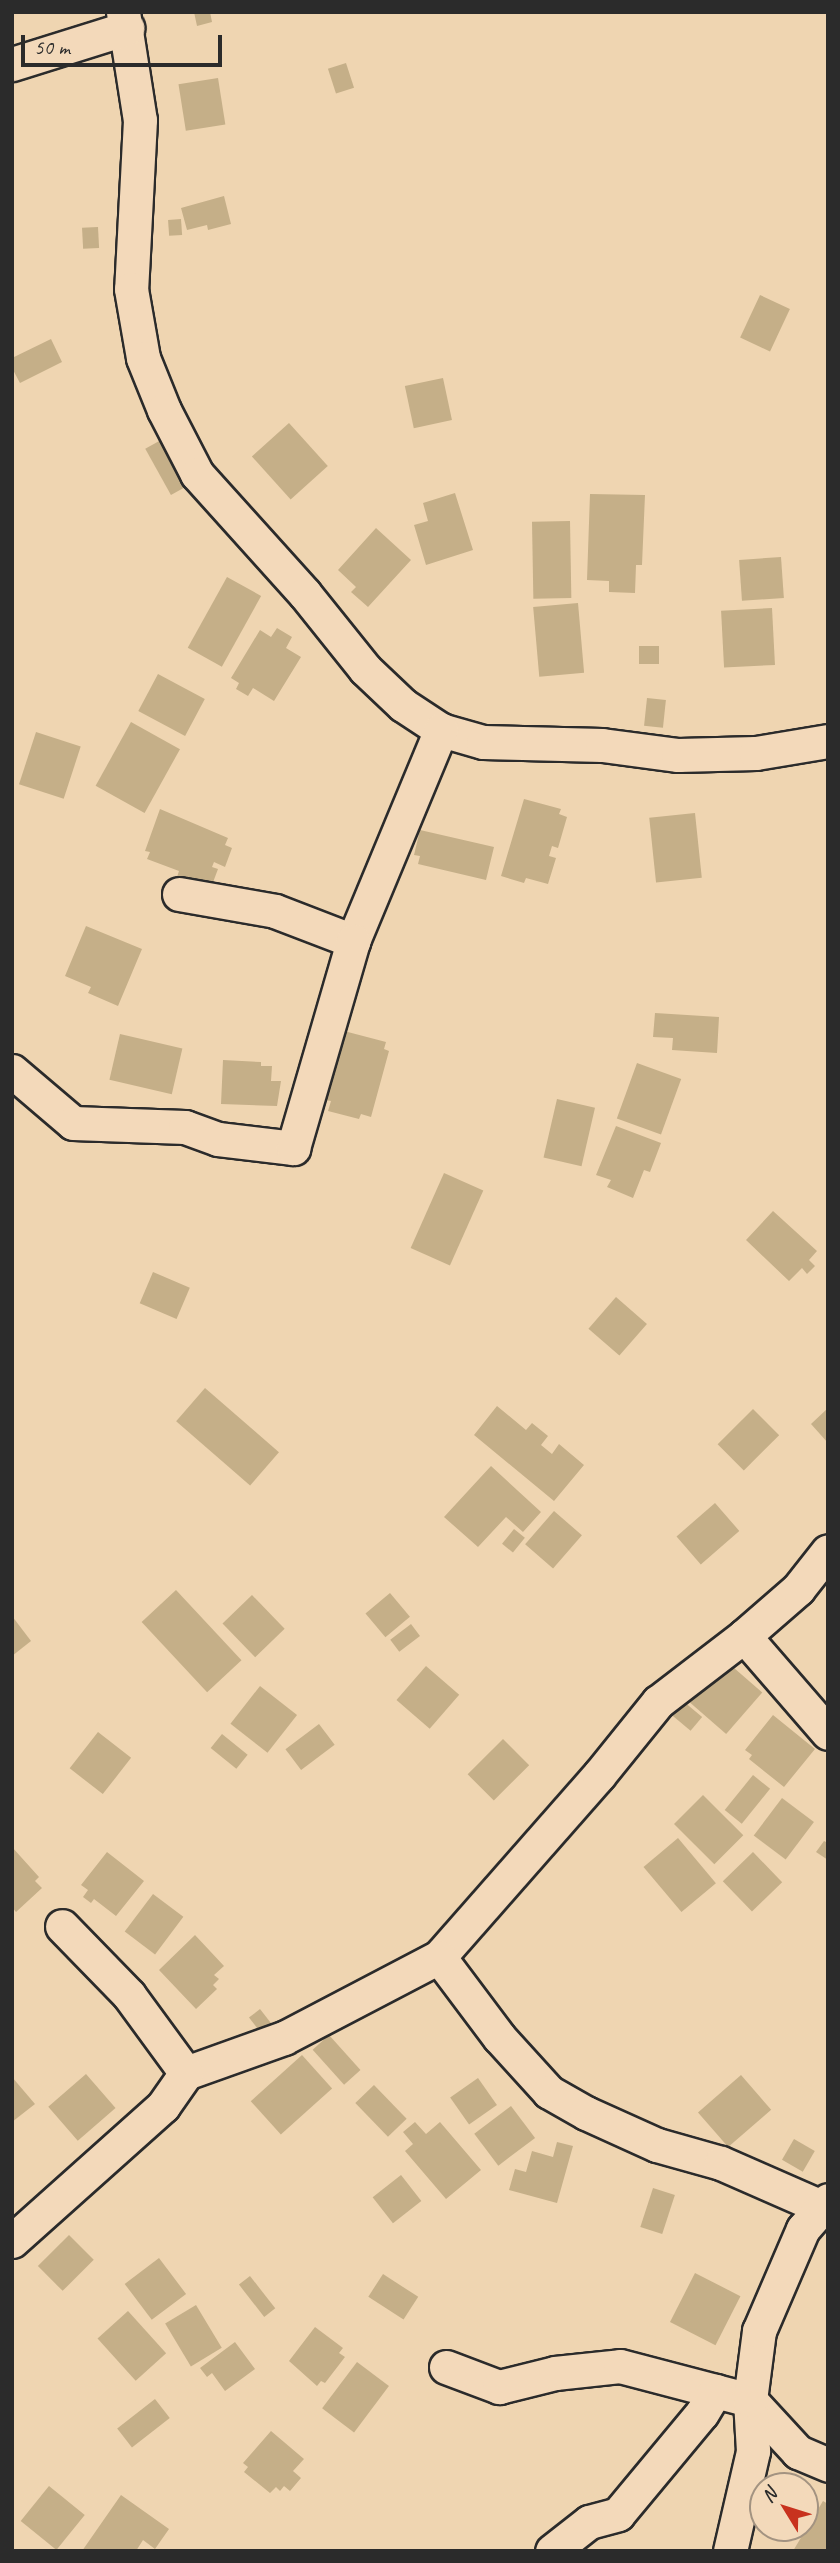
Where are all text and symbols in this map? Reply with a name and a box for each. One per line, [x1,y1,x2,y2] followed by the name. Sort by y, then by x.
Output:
[24,21,226,65] scale bar
[34,34,70,60] text: 50 m
[749,2472,819,2542] north arrow
[756,2483,782,2507] text: N

